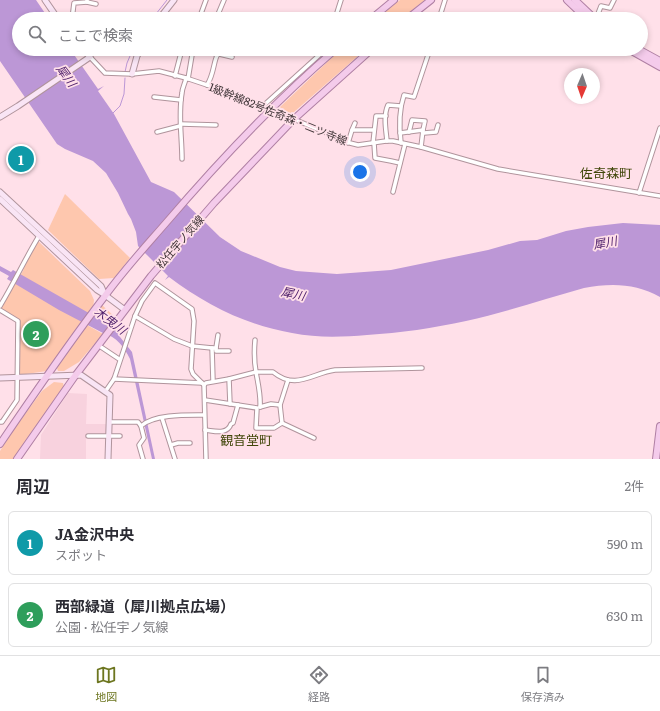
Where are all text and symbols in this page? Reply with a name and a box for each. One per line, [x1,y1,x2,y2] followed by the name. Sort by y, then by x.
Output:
[12,12,648,56] search box
[26,23,48,45] icon: search
[58,23,133,46] text: ここで検索
[52,60,82,92] water label: 犀川
[564,68,600,104] north arrow
[207,78,350,148] street label: 1級幹線82号佐奇森・二ツ寺線
[8,144,34,174] pin: 1
[350,162,370,182] your location
[580,163,632,182] district label: 佐奇森町
[152,211,207,271] street label: 松任宇ノ気線
[591,231,620,253] water label: 犀川
[280,282,309,305] water label: 犀川
[91,302,132,339] water label: 木曳川
[23,319,49,349] pin: 2
[220,430,272,449] district label: 観音堂町
[16,473,50,498] text: 周辺
[624,476,644,495] text: 2件
[55,522,134,545] text: JA金沢中央
[27,534,33,553] text: 1
[607,534,643,553] text: 590 m
[55,545,107,564] text: スポット
[55,594,235,617] text: 西部緑道（犀川拠点広場）
[27,606,33,625] text: 2
[606,606,643,625] text: 630 m
[55,617,169,636] text: 公園 · 松任宇ノ気線
[95,664,117,704] tab: 地図
[308,664,330,704] tab: 経路
[521,664,565,704] tab: 保存済み

